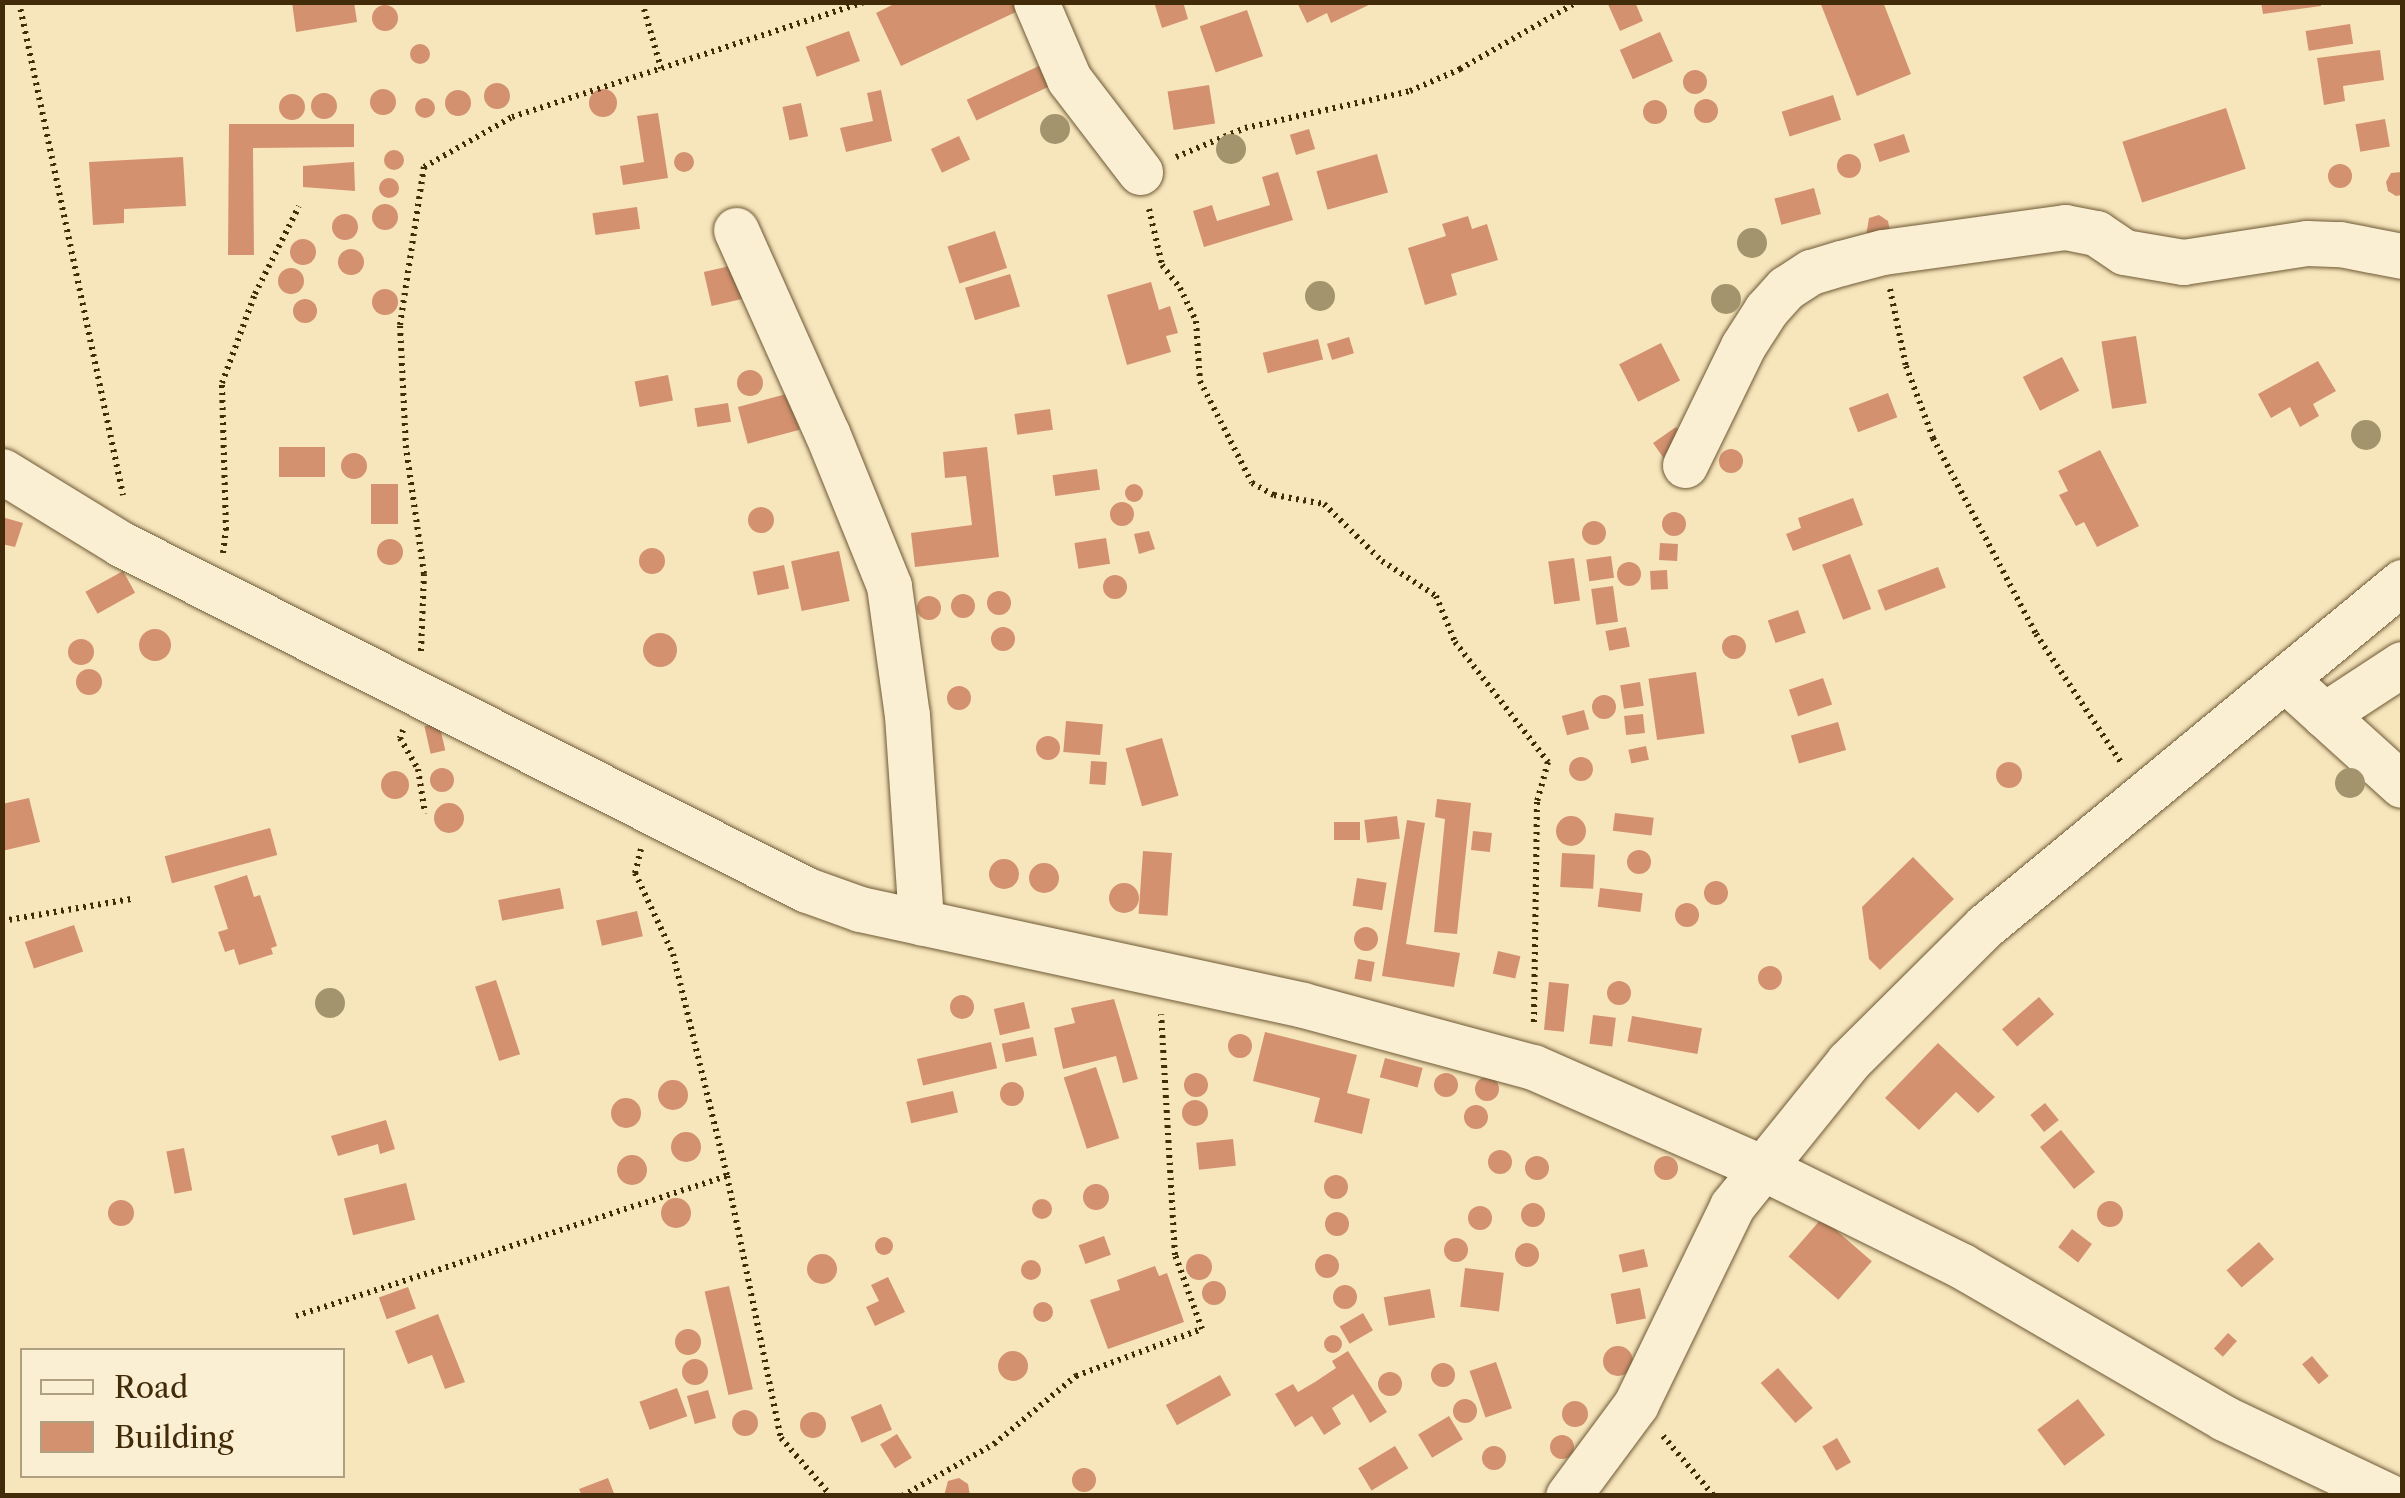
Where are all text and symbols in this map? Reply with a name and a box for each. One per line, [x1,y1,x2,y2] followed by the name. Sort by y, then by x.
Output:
[20,1348,345,1478] legend
[114,1369,188,1406] text: Road
[114,1419,234,1456] text: Building

